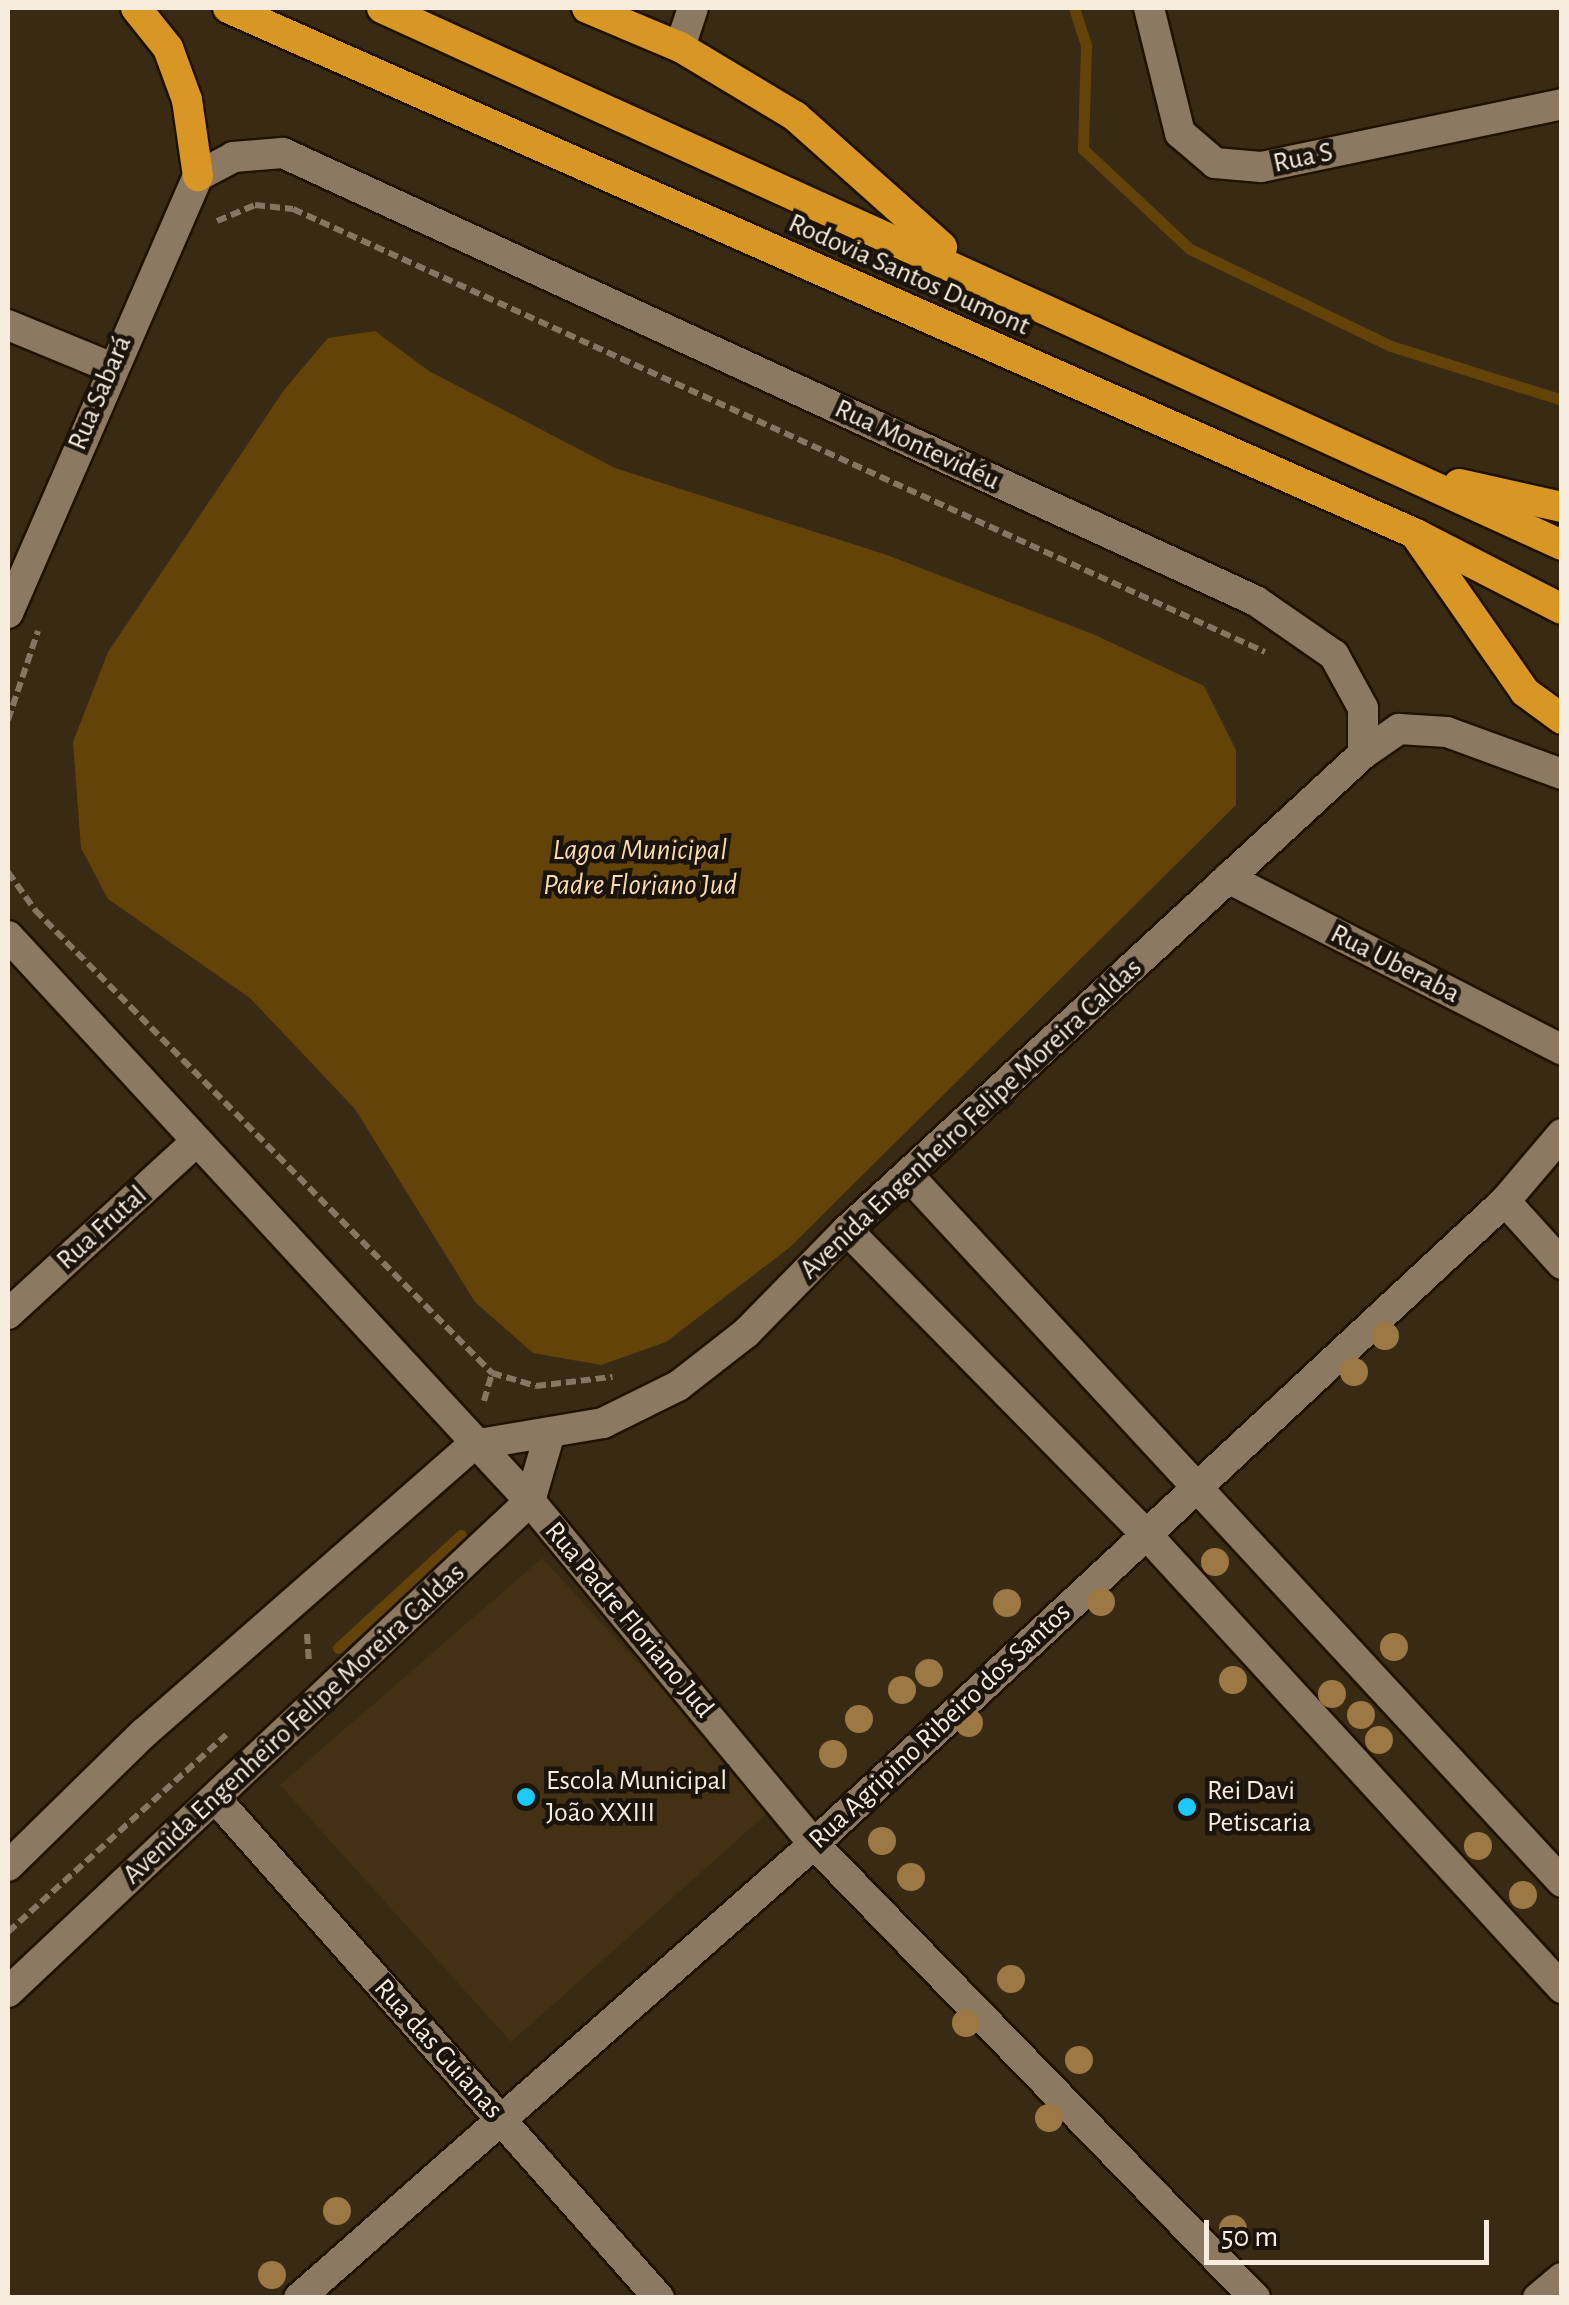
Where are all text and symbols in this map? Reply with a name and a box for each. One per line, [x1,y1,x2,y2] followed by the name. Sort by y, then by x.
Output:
[1270,135,1336,181] street label: Rua S
[783,207,1035,343] street label: Rodovia Santos Dumont
[61,331,139,455] street label: Rua Sabará
[829,392,1005,498] street label: Rua Montevidéu
[543,832,737,902] water label: Lagoa Municipal Padre Floriano Jud
[1325,917,1465,1011] street label: Rua Uberaba
[793,951,1149,1287] street label: Avenida Engenheiro Felipe Moreira Caldas
[50,1179,154,1277] street label: Rua Frutal
[537,1515,721,1725] street label: Rua Padre Floriano Jud
[116,1556,472,1892] street label: Avenida Engenheiro Felipe Moreira Caldas
[802,1596,1078,1856] street label: Rua Agripino Ribeiro dos Santos
[546,1764,727,1830] place label: Escola Municipal João XXIII
[1207,1774,1311,1840] place label: Rei Davi Petiscaria
[515,1786,537,1808] marker: Escola Municipal João XXIII
[1176,1796,1198,1818] marker: Rei Davi Petiscaria
[366,1972,510,2126] street label: Rua das Guianas
[1209,2200,1494,2262] scale bar
[1221,2222,1278,2252] text: 50 m

